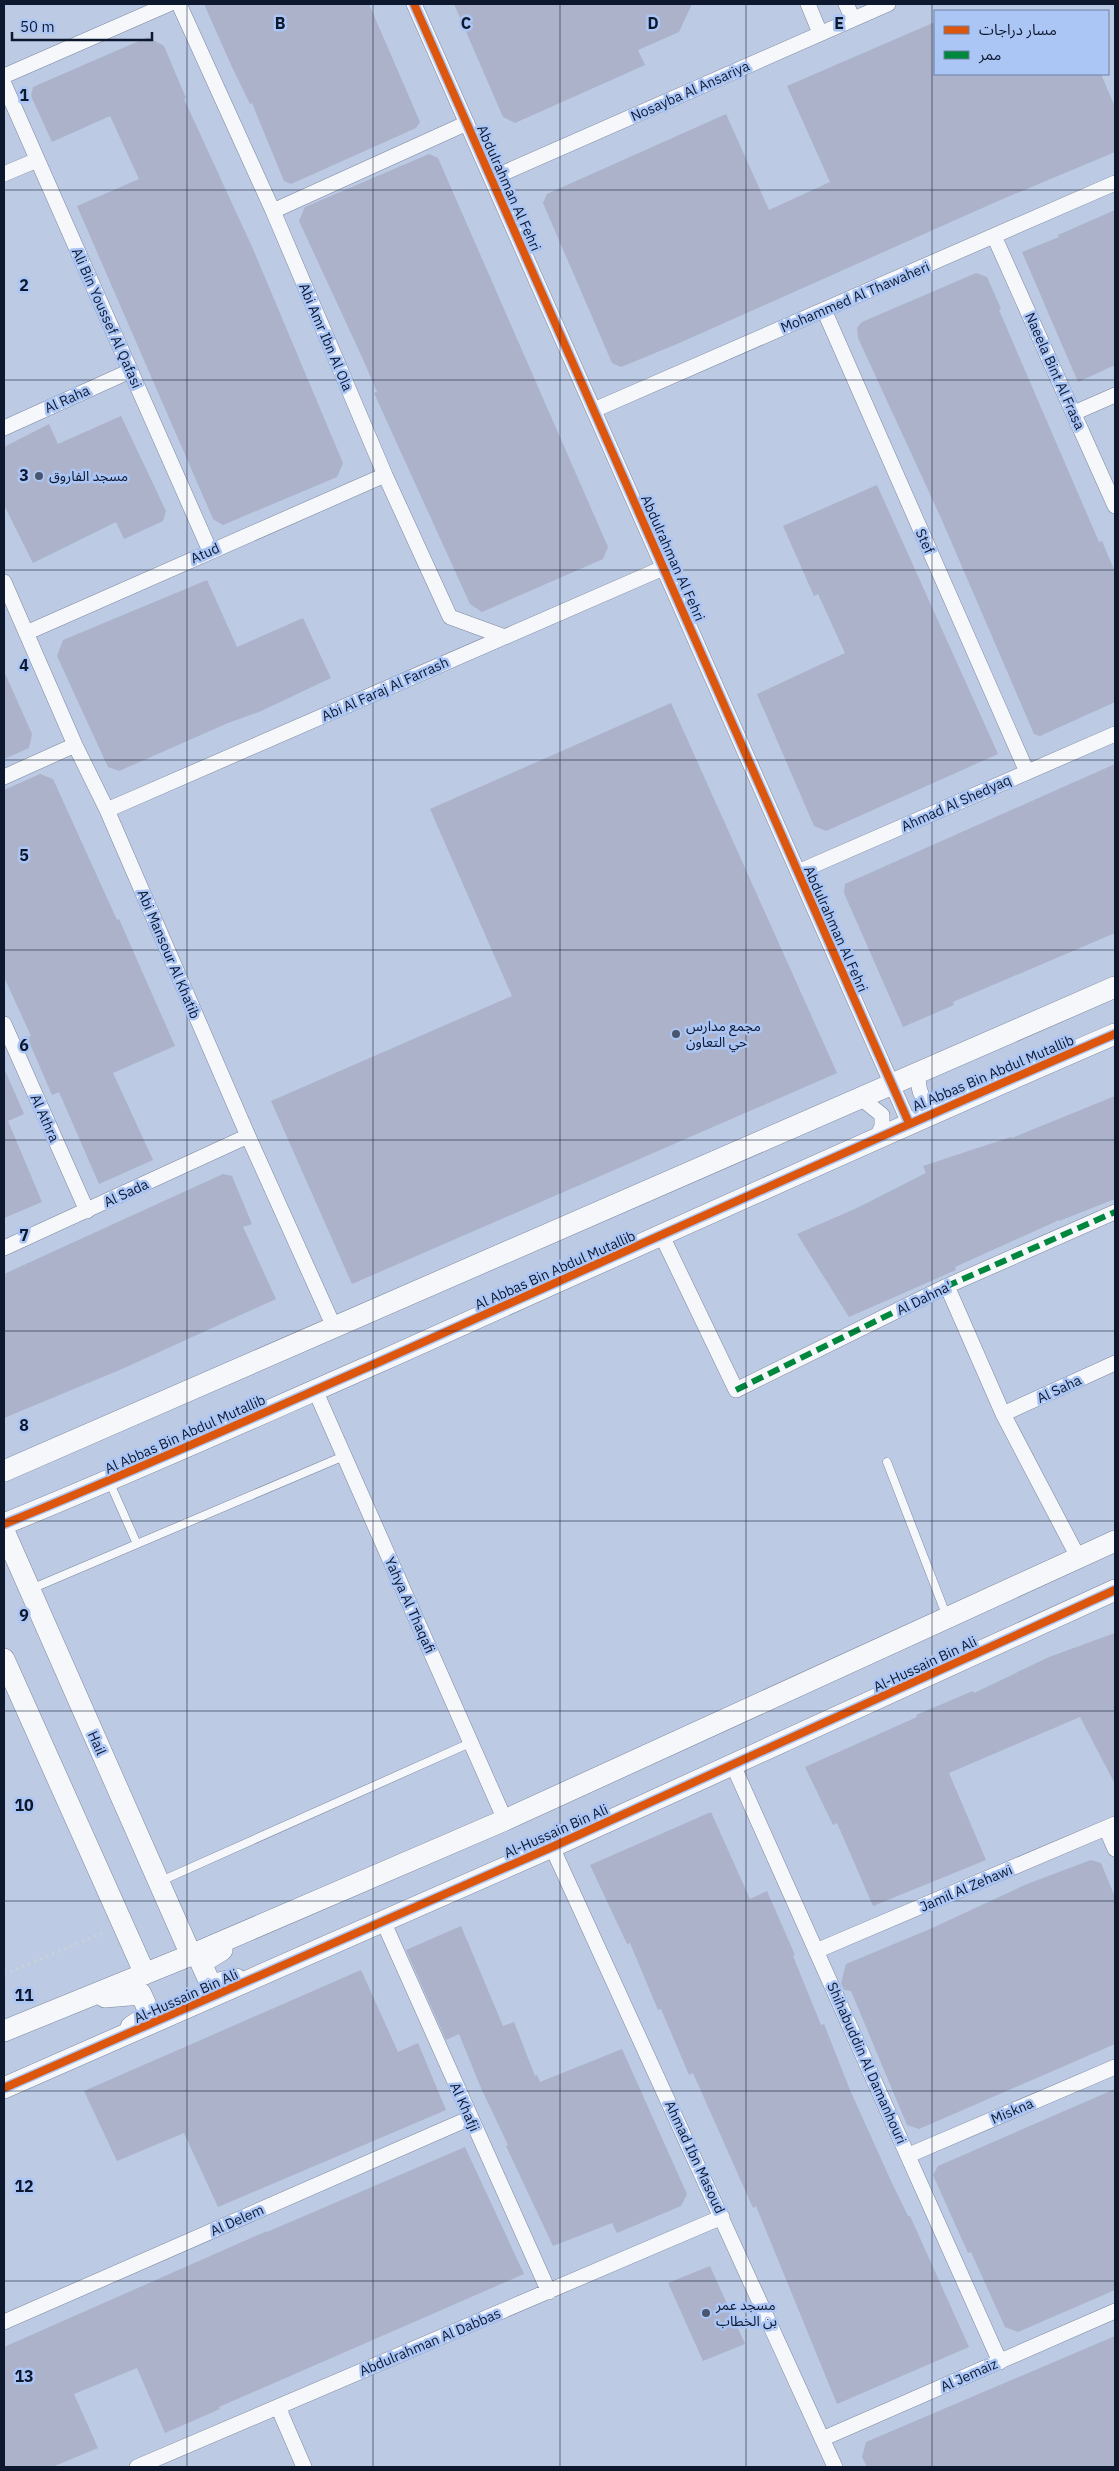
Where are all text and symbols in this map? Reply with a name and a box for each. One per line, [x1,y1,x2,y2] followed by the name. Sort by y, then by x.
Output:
[12,10,152,42] scale bar
[934,10,1109,75] legend
[275,13,286,33] text: B
[461,13,471,33] text: C
[647,13,659,33] text: D
[834,13,844,33] text: E
[20,17,55,36] text: 50 m
[979,20,1057,39] text: مسار دراجات
[978,45,1002,64] text: ممر
[628,57,753,125] street label: Nosayba Al Ansariya
[19,85,29,105] text: 1
[473,122,545,254] street label: Abdulrahman Al Fehri
[68,245,146,391] street label: Ali Bin Youssef Al Qafasi
[778,257,932,337] street label: Mohammed Al Thawaheri
[19,275,29,295] text: 2
[295,280,357,394] street label: Abi Amr Ibn Al Ola
[1021,309,1089,433] street label: Naeela Bint Al Frasa
[41,381,93,417] street label: Al Raha
[19,465,29,485] text: 3
[49,467,128,485] place label: مسجد الفاروق
[33,470,45,482] marker: مسجد الفاروق
[637,492,709,624] street label: Abdulrahman Al Fehri
[912,526,939,557] street label: Stef
[188,539,222,567] street label: Atud
[319,653,451,725] street label: Abi Al Faraj Al Farrash
[19,655,29,675] text: 4
[898,771,1014,835] street label: Ahmad Al Shedyaq
[19,845,29,865] text: 5
[800,863,872,995] street label: Abdulrahman Al Fehri
[134,887,204,1021] street label: Abi Mansour Al Khatib
[686,1017,761,1053] place label: مجمع مدارس حي التعاون
[670,1028,682,1040] marker: مجمع مدارس حي التعاون
[909,1031,1077,1115] street label: Al Abbas Bin Abdul Mutallib
[19,1035,29,1055] text: 6
[27,1091,64,1145] street label: Al Athra
[101,1175,152,1211] street label: Al Sada
[19,1225,29,1245] text: 7
[472,1226,638,1314] street label: Al Abbas Bin Abdul Mutallib
[893,1277,955,1319] street label: Al Dahna'
[1034,1371,1085,1407] street label: Al Saha
[102,1390,268,1478] street label: Al Abbas Bin Abdul Mutallib
[19,1415,29,1435] text: 8
[381,1554,439,1656] street label: Yahya Al Thaqafi
[19,1605,29,1625] text: 9
[870,1632,980,1696] street label: Al-Hussain Bin Ali
[84,1728,110,1758] street label: Hail
[14,1795,34,1815] text: 10
[501,1800,611,1862] street label: Al-Hussain Bin Ali
[917,1860,1015,1916] street label: Jamil Al Zehawi
[131,1965,241,2027] street label: Al-Hussain Bin Ali
[823,1979,911,2147] street label: Shihabuddin Al Damanhouri
[14,1985,34,2005] text: 11
[446,2080,484,2134] street label: Al Khafji
[988,2094,1036,2128] street label: Miskna
[661,2098,729,2216] street label: Ahmad Ibn Masoud
[14,2176,34,2196] text: 12
[207,2200,267,2240] street label: Al Delem
[715,2296,777,2330] place label: مسجد عمر بن الخطاب
[357,2304,504,2380] street label: Abdulrahman Al Dabbas
[700,2307,712,2319] marker: مسجد عمر بن الخطاب
[938,2354,1001,2396] street label: Al Jemaiz
[14,2366,34,2386] text: 13

